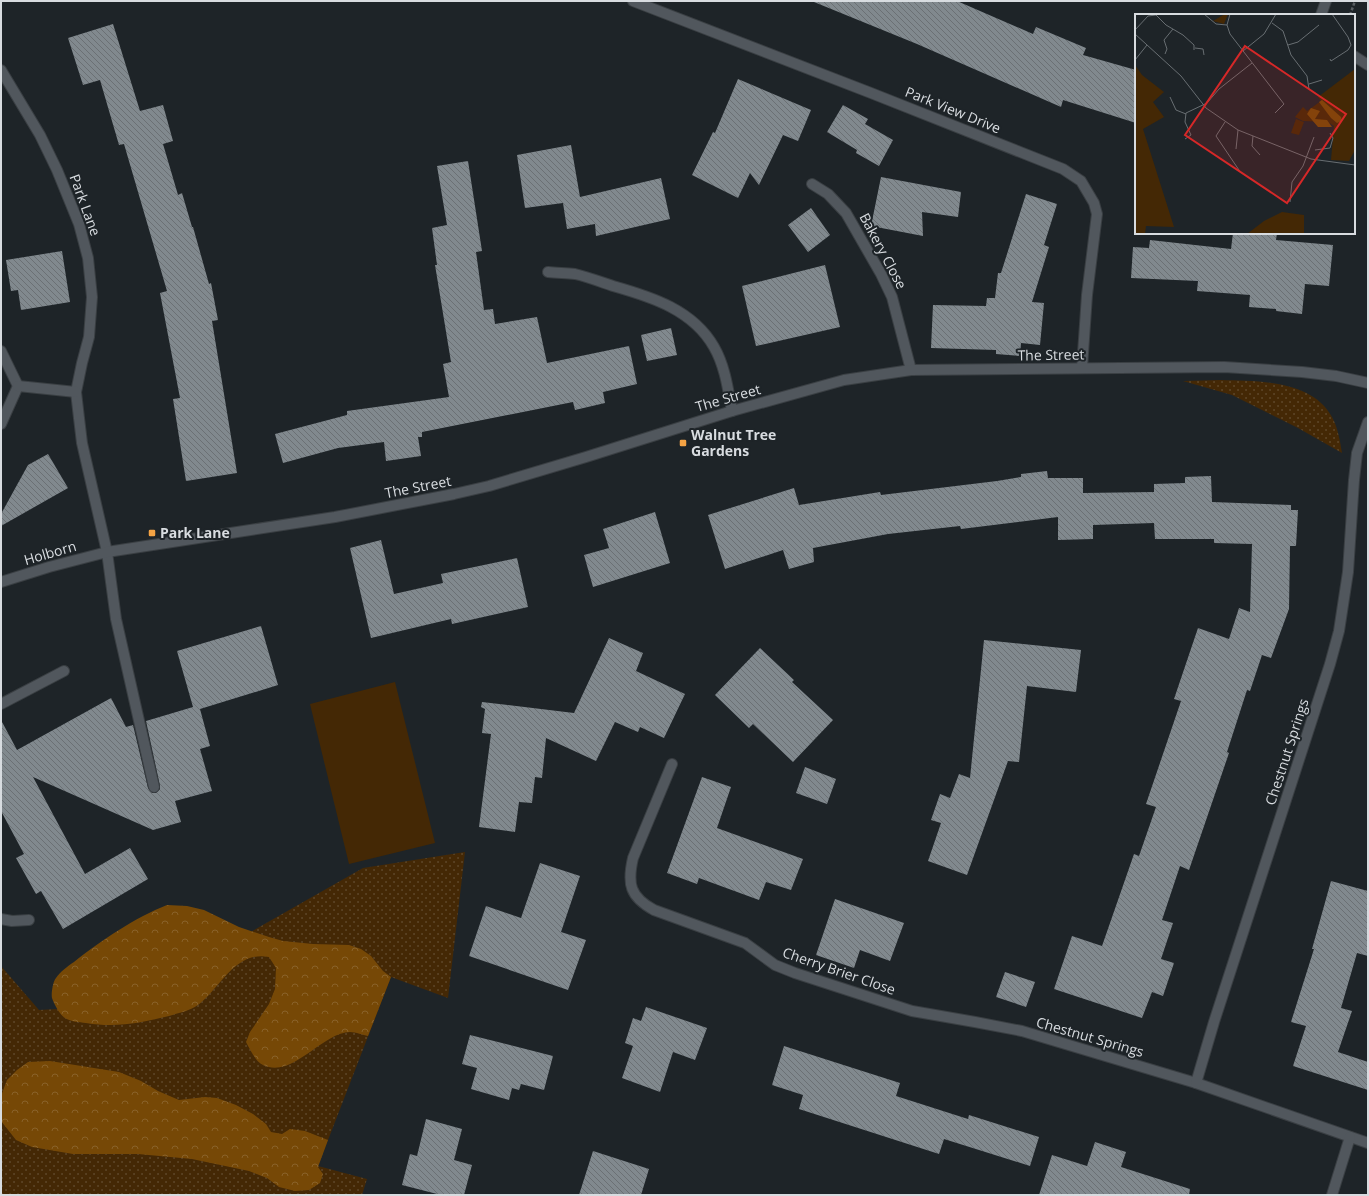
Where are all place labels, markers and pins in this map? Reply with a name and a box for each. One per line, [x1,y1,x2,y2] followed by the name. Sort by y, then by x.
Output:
[691,425,776,460] place label: Walnut Tree Gardens
[678,438,688,448] marker: Walnut Tree Gardens
[160,523,230,542] place label: Park Lane
[147,528,157,538] marker: Park Lane

